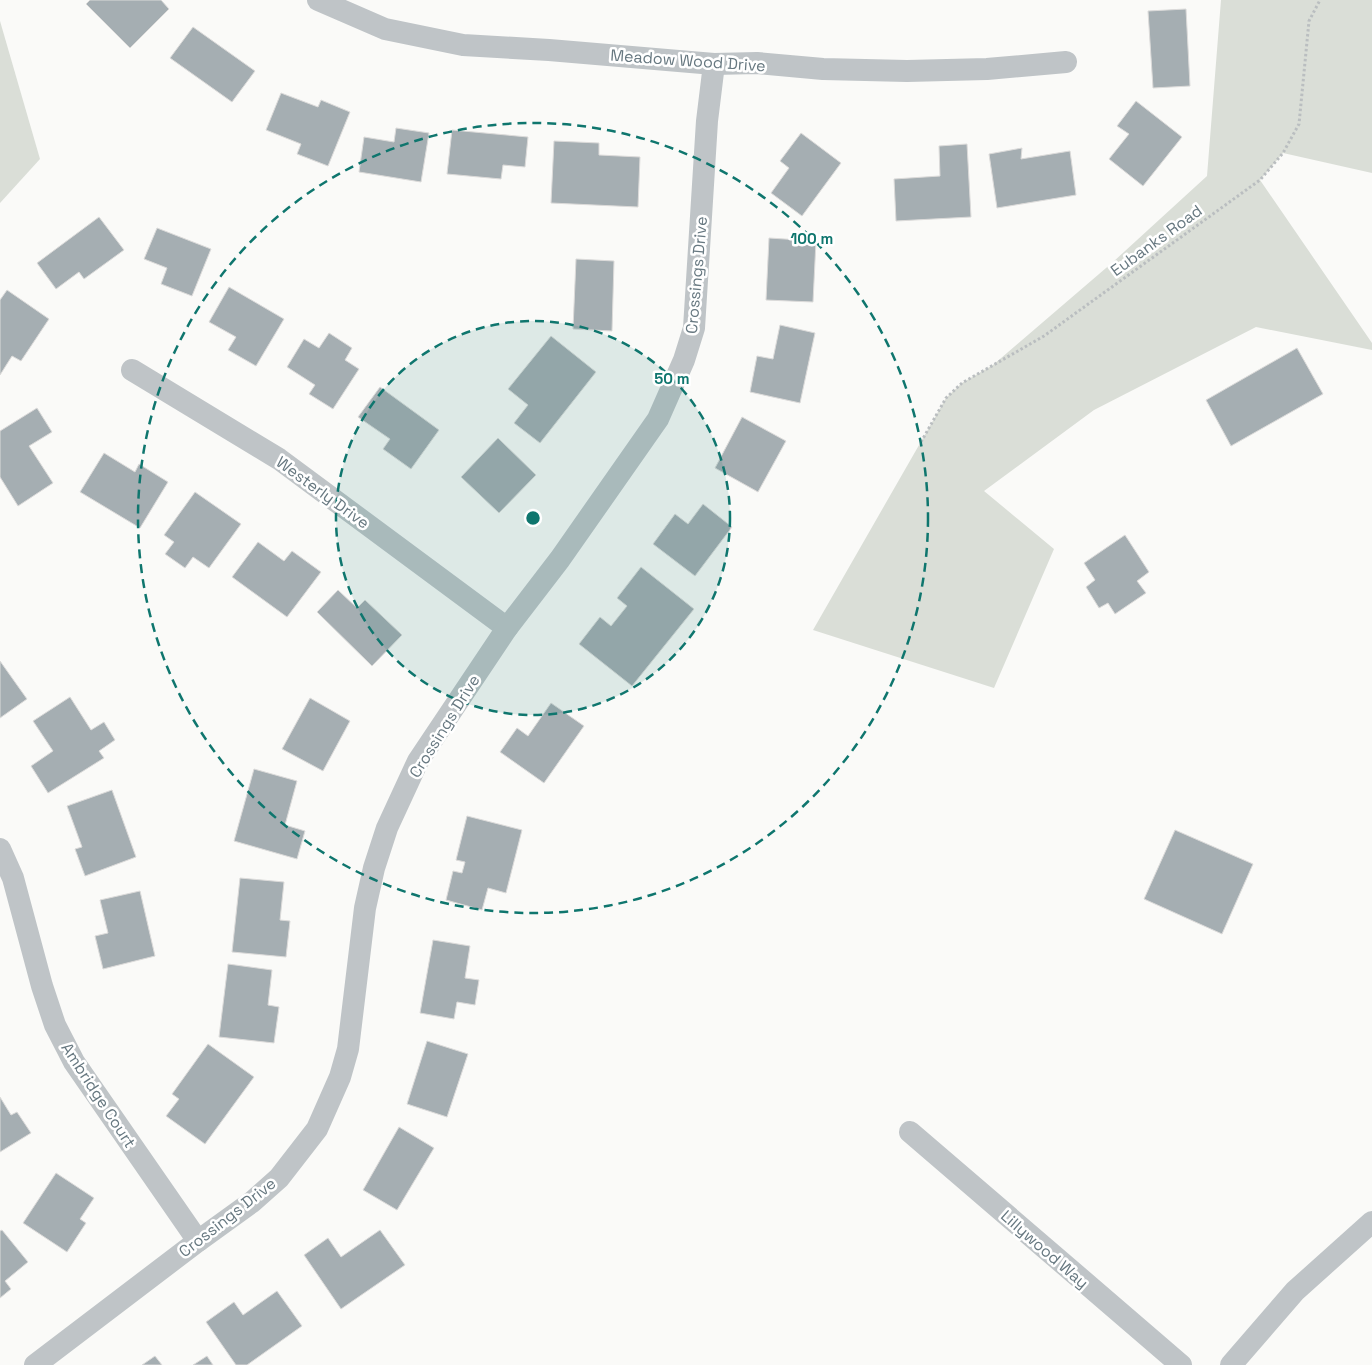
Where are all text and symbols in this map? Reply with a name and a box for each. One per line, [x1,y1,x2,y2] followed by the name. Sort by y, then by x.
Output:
[610,45,766,76] street label: Meadow Wood Drive
[1106,200,1206,281] street label: Eubanks Road
[681,216,712,335] street label: Crossings Drive
[791,229,833,248] text: 100 m
[654,369,690,388] text: 50 m
[272,452,373,533] street label: Westerly Drive
[524,509,542,527] centre of rings
[404,671,485,782] street label: Crossings Drive
[57,1039,141,1152] street label: Ambridge Court
[174,1173,280,1262] street label: Crossings Drive
[996,1205,1093,1293] street label: Lillywood Way

